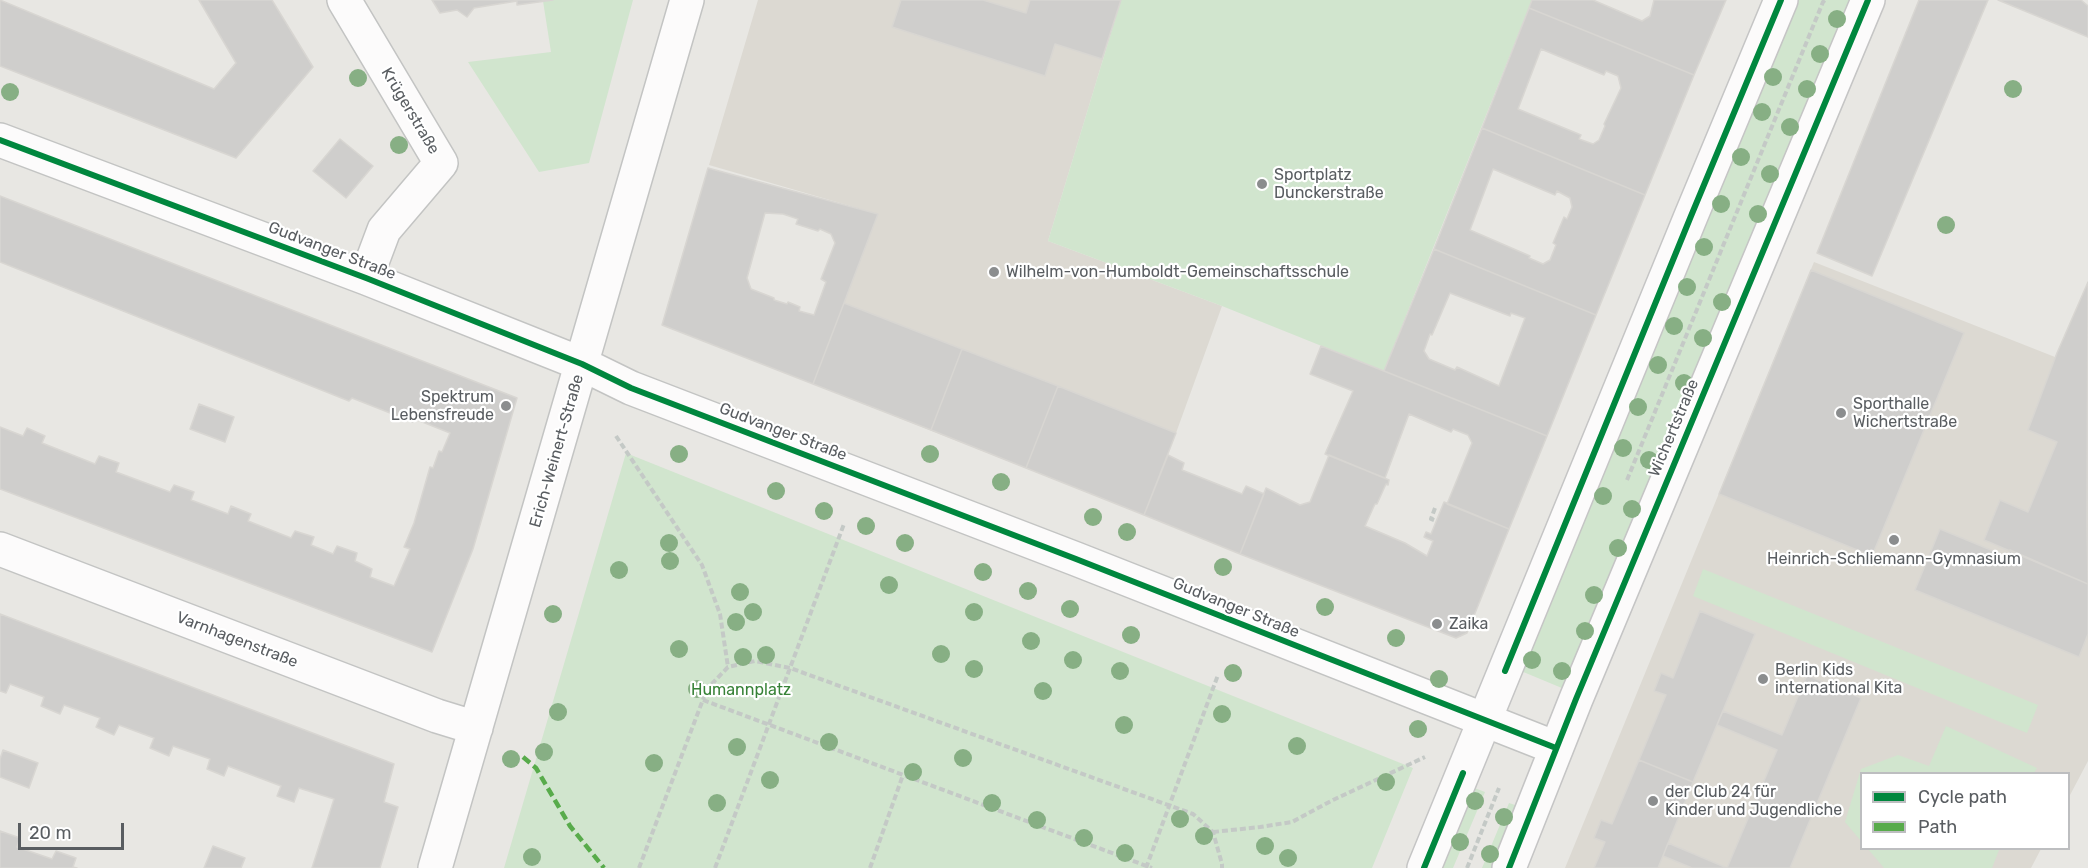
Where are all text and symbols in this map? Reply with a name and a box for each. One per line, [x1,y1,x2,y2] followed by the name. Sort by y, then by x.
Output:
[377,64,443,158] street label: Krügerstraße
[1274,165,1384,203] place label: Sportplatz Dunckerstraße
[1255,177,1269,191] marker: Sportplatz Dunckerstraße
[266,218,398,284] street label: Gudvanger Straße
[1006,262,1349,282] place label: Wilhelm-von-Humboldt-Gemeinschaftsschule
[987,265,1001,279] marker: Wilhelm-von-Humboldt-Gemeinschaftsschule
[526,372,588,530] street label: Erich-Weinert-Straße
[1645,376,1703,480] street label: Wichertstraße
[391,387,494,425] place label: Spektrum Lebensfreude
[1853,394,1957,432] place label: Sporthalle Wichertstraße
[499,399,513,413] marker: Spektrum Lebensfreude
[717,399,849,465] street label: Gudvanger Straße
[1834,406,1848,420] marker: Sporthalle Wichertstraße
[1887,533,1901,547] marker: Heinrich-Schliemann-Gymnasium
[1767,549,2021,569] place label: Heinrich-Schliemann-Gymnasium
[1170,574,1302,642] street label: Gudvanger Straße
[174,608,300,672] street label: Varnhagenstraße
[1449,614,1488,634] place label: Zaika
[1430,617,1444,631] marker: Zaika
[1775,660,1902,698] place label: Berlin Kids international Kita
[1756,672,1770,686] marker: Berlin Kids international Kita
[691,680,791,700] park label: Humannplatz
[1860,772,2070,850] legend
[1665,782,1842,820] place label: der Club 24 für Kinder und Jugendliche
[1918,786,2007,808] text: Cycle path
[1646,794,1660,808] marker: der Club 24 für Kinder und Jugendliche
[21,811,128,849] scale bar
[1918,816,1957,838] text: Path
[29,822,71,844] text: 20 m

